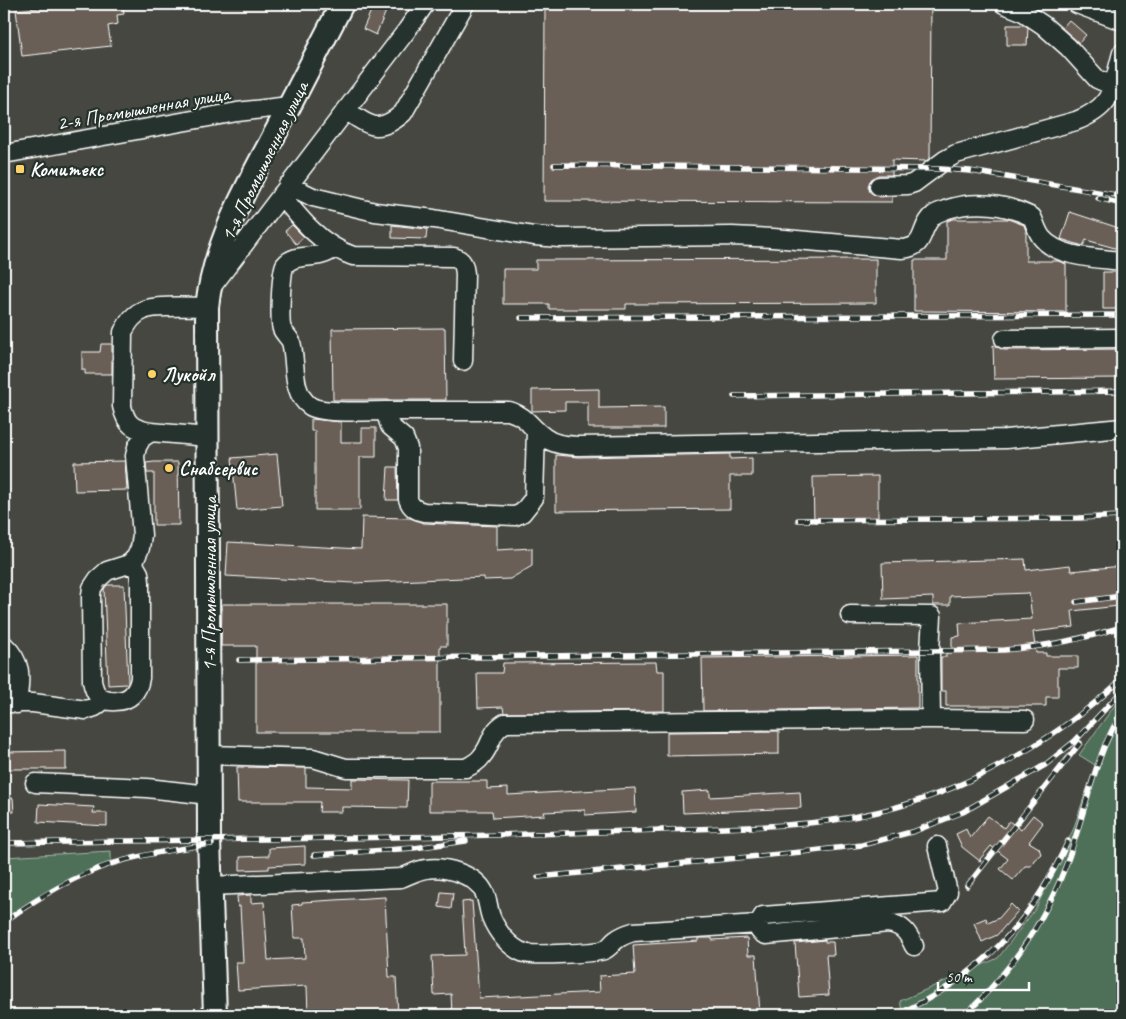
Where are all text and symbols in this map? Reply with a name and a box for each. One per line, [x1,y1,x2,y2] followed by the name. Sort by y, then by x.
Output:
[215,76,315,245] street label: 1-я Промышленная улица
[55,81,233,136] street label: 2-я Промышленная улица
[30,157,105,182] place label: Комитекс
[14,163,26,175] marker: Комитекс
[162,362,216,387] place label: Лукойл
[146,368,158,380] marker: Лукойл
[179,456,258,481] place label: Снабсервис
[163,462,175,474] marker: Снабсервис
[197,495,222,671] street label: 1-я Промышленная улица
[938,959,1030,991] scale bar
[946,968,973,987] text: 50 m

